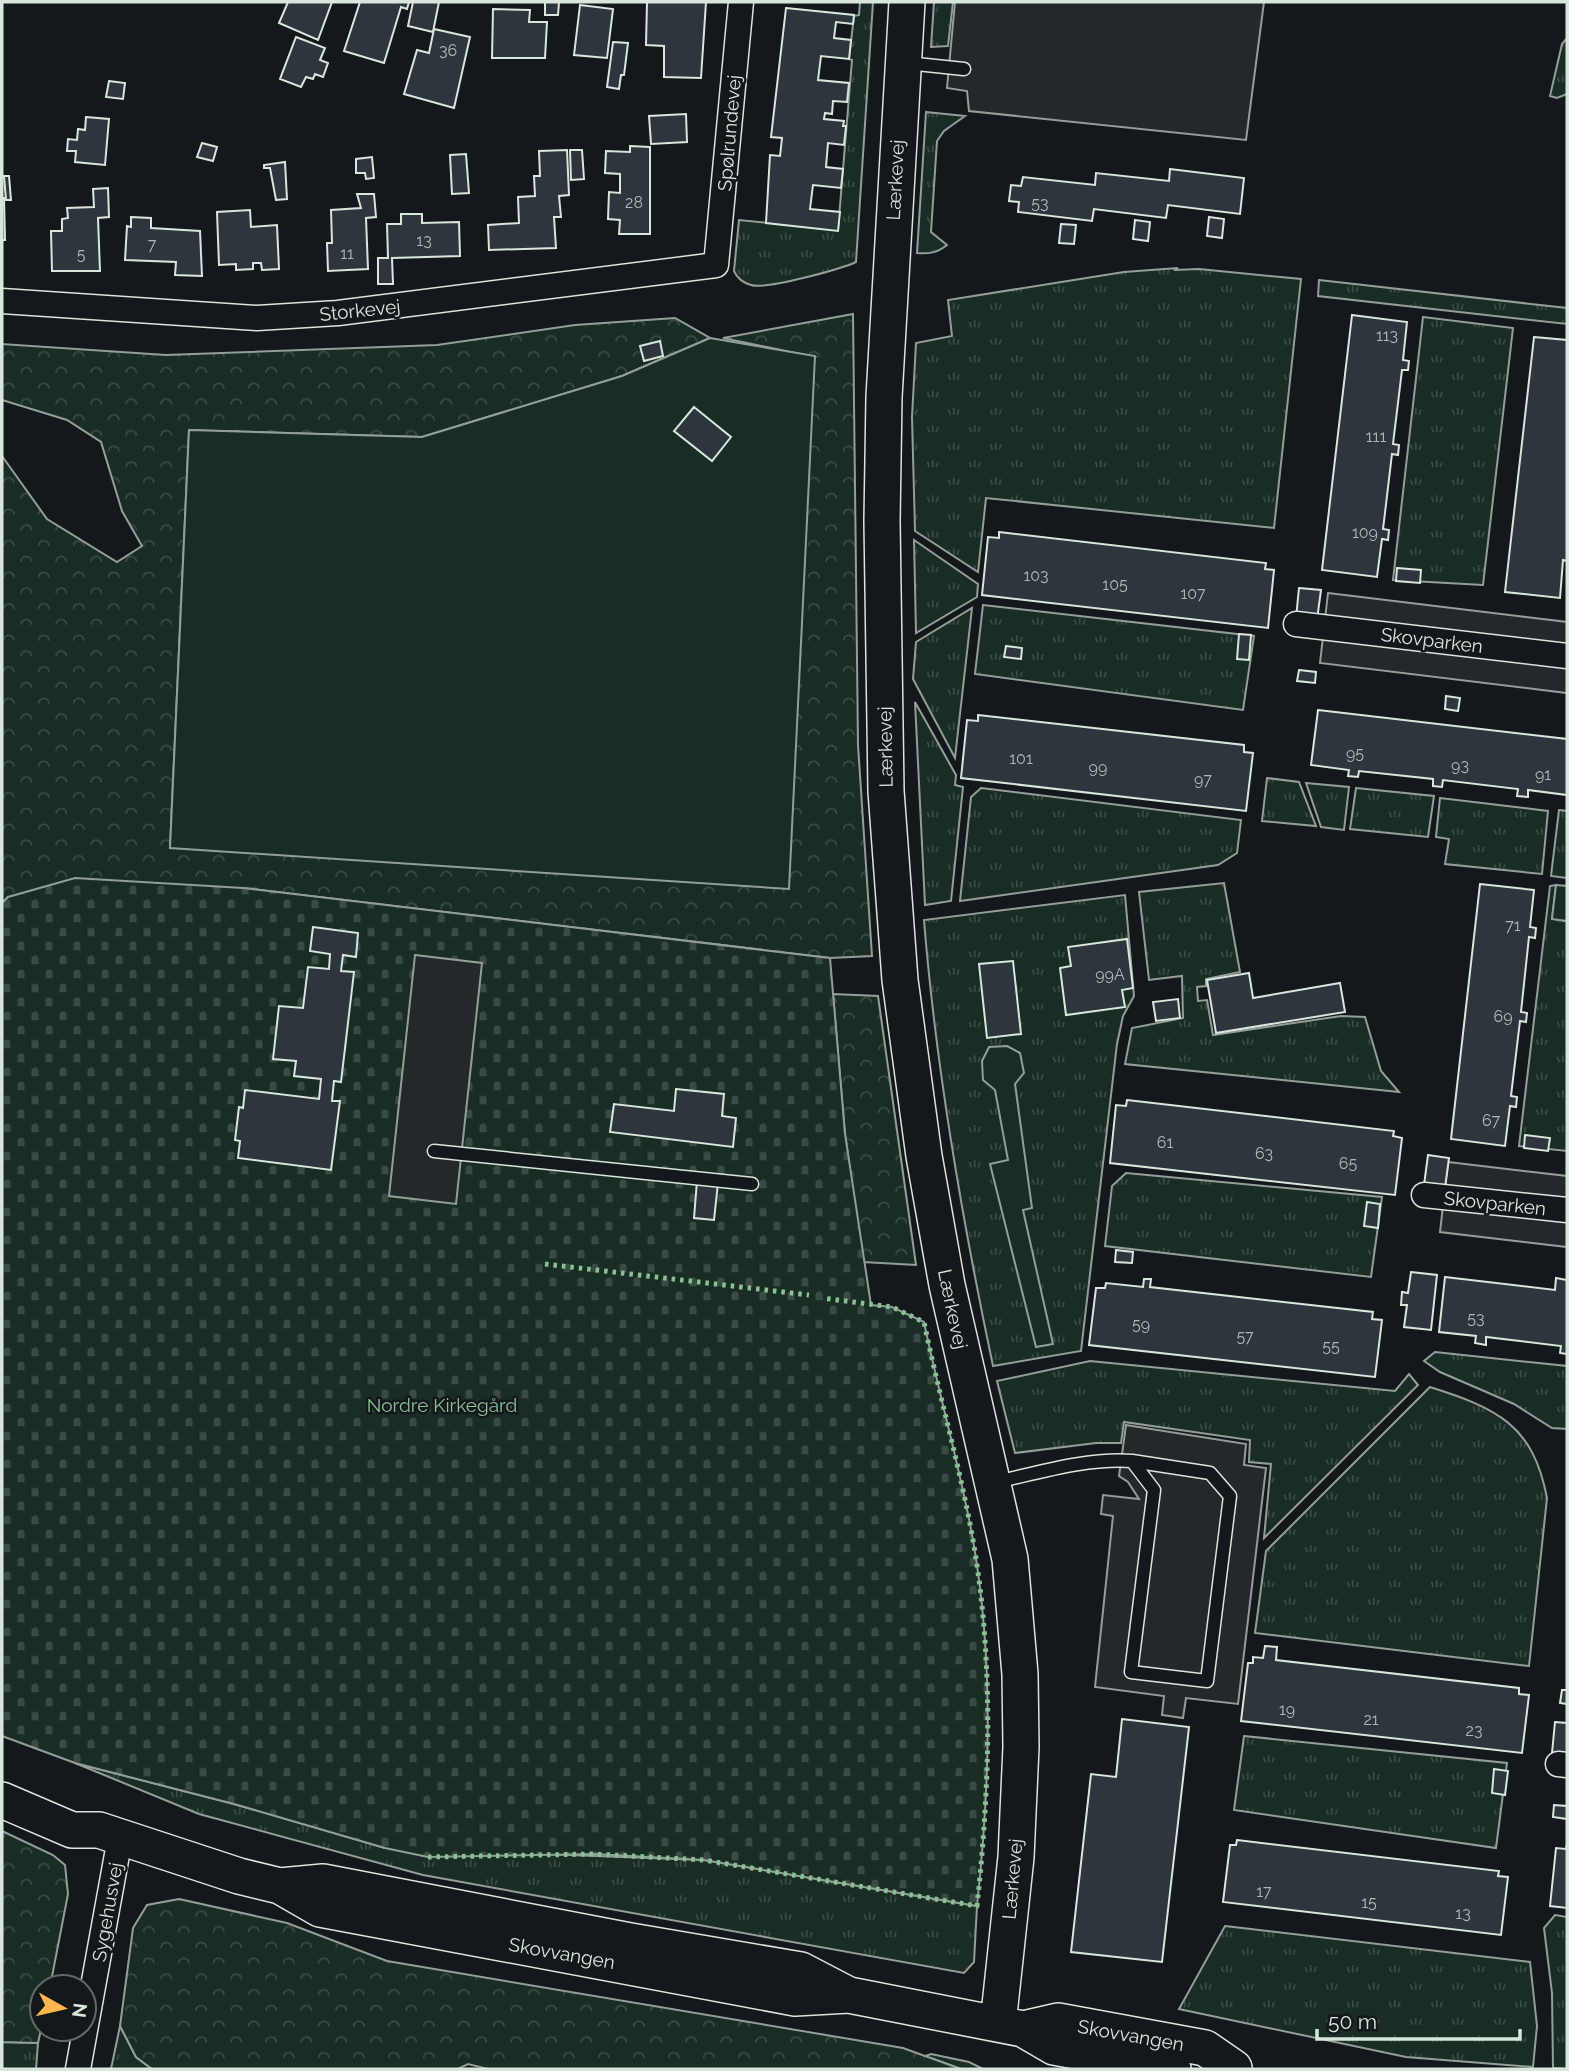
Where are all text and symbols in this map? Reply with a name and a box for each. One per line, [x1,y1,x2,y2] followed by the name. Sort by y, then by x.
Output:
[439,41,457,60] house number: 36
[713,74,745,192] street label: Spølrundevej
[882,139,908,221] street label: Lærkevej
[625,193,643,212] house number: 28
[1031,194,1049,213] house number: 53
[416,231,432,250] house number: 13
[148,235,157,254] house number: 7
[340,244,354,263] house number: 11
[77,245,86,264] house number: 5
[318,295,402,325] street label: Storkevej
[1376,326,1398,345] house number: 113
[1366,427,1386,446] house number: 111
[1352,523,1378,542] house number: 109
[1023,566,1049,585] house number: 103
[1102,575,1128,594] house number: 105
[1180,584,1206,603] house number: 107
[1380,623,1484,657] street label: Skovparken
[873,706,897,788] street label: Lærkevej
[1346,744,1364,763] house number: 95
[1009,749,1033,768] house number: 101
[1451,756,1469,775] house number: 93
[1089,758,1107,777] house number: 99
[1535,765,1551,784] house number: 91
[1194,770,1212,789] house number: 97
[1505,916,1521,935] house number: 71
[1095,965,1125,984] house number: 99A
[1493,1007,1513,1026] house number: 69
[1482,1111,1501,1130] house number: 67
[1157,1133,1173,1152] house number: 61
[1255,1144,1273,1163] house number: 63
[1339,1154,1357,1173] house number: 65
[1443,1187,1547,1219] street label: Skovparken
[934,1267,972,1351] street label: Lærkevej
[1467,1309,1485,1328] house number: 53
[1132,1315,1150,1334] house number: 59
[1236,1327,1254,1346] house number: 57
[1322,1337,1340,1356] house number: 55
[367,1394,517,1416] park label: Nordre Kirkegård
[1279,1700,1295,1719] house number: 19
[1363,1710,1379,1729] house number: 21
[1466,1721,1482,1740] house number: 23
[998,1838,1026,1920] street label: Lærkevej
[87,1861,127,1963] street label: Sygehusvej
[1256,1882,1272,1901] house number: 17
[1361,1893,1377,1912] house number: 15
[1455,1904,1471,1923] house number: 13
[507,1933,617,1973] street label: Skovvangen
[28,1973,98,2043] north arrow
[1317,1997,1520,2041] scale bar
[68,2002,92,2019] text: N
[1328,2009,1377,2034] text: 50 m
[1076,2015,1186,2055] street label: Skovvangen

